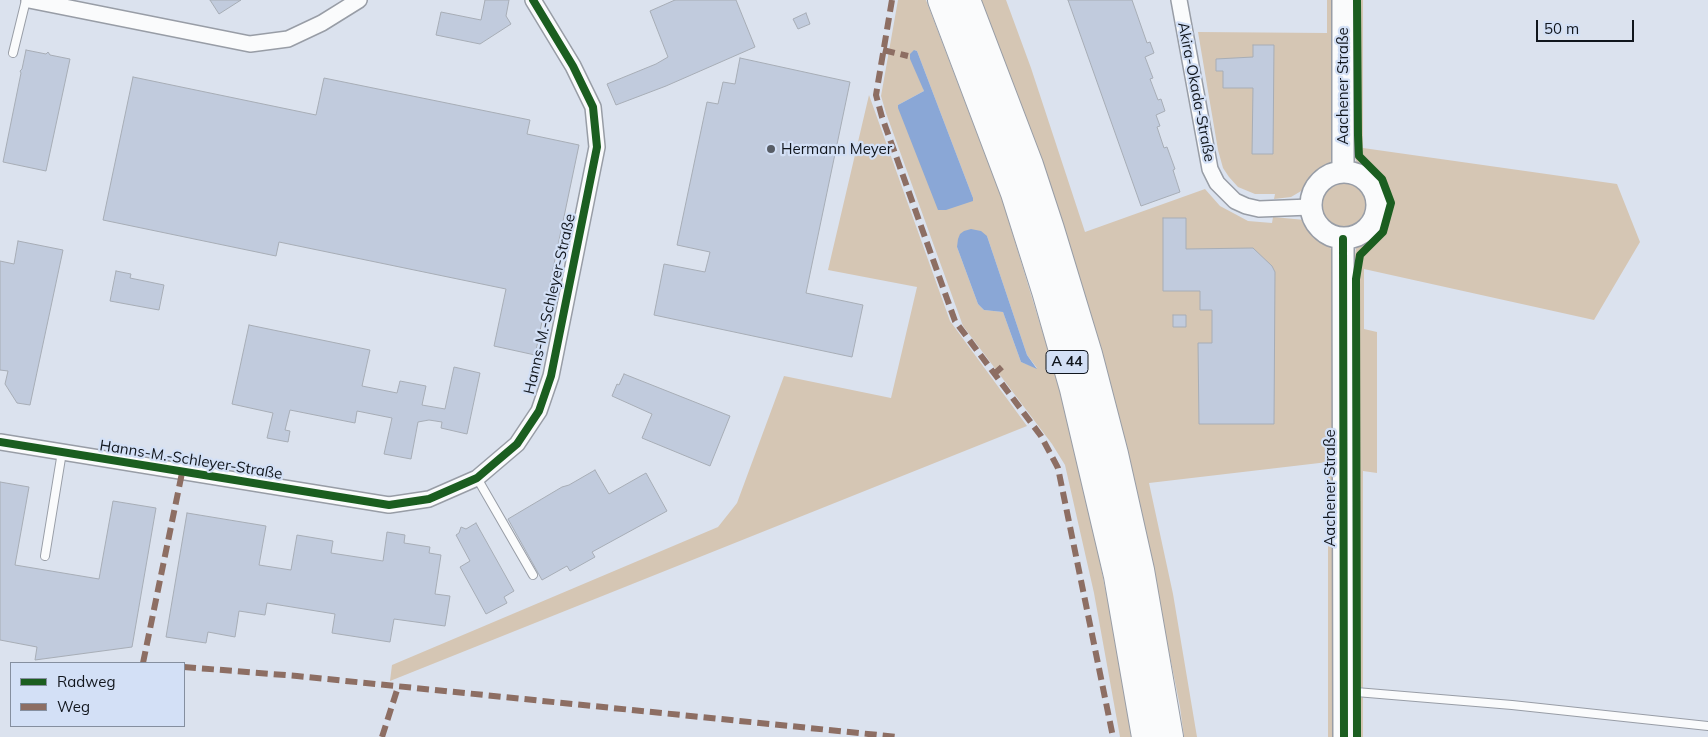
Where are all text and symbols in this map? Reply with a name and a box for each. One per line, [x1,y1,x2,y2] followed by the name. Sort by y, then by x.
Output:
[1538,10,1636,42] scale bar
[1544,19,1579,38] text: 50 m
[1174,21,1218,163] street label: Akira-Okada-Straße
[1334,27,1352,145] street label: Aachener Straße
[781,140,892,158] place label: Hermann Meyer
[765,143,777,155] marker: Hermann Meyer
[520,212,580,396] street label: Hanns-M.-Schleyer-Straße
[1046,351,1088,374] road number: A 44
[1321,429,1339,547] street label: Aachener Straße
[98,437,284,483] street label: Hanns-M.-Schleyer-Straße
[10,662,185,727] legend
[57,672,115,691] text: Radweg
[57,697,90,716] text: Weg

